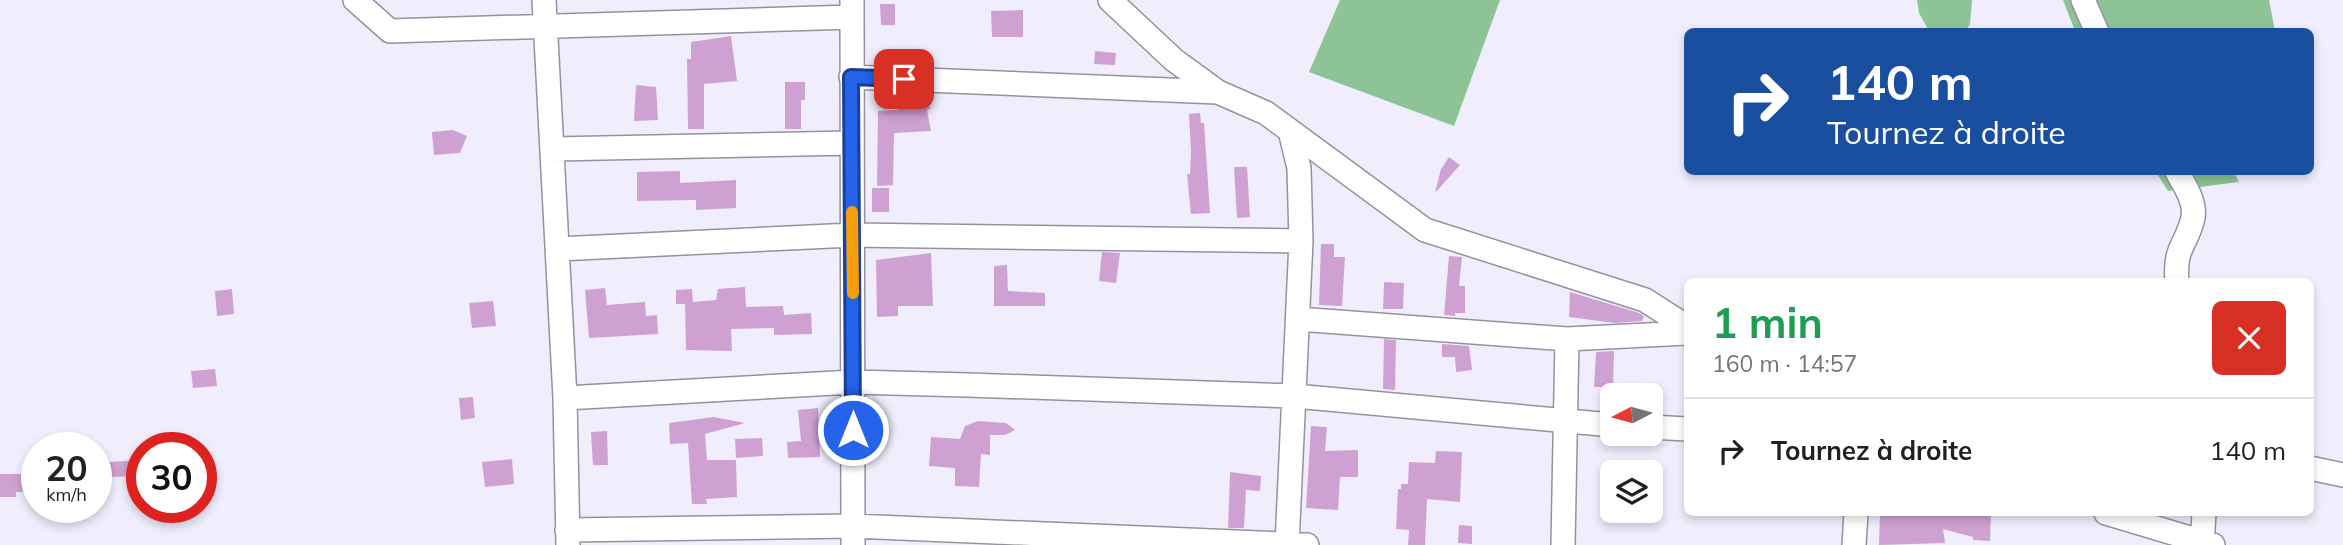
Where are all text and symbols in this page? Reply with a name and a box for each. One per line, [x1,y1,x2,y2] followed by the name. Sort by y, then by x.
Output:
[874,49,934,109] pin
[1827,51,1973,112] text: 140 m
[1712,56,1803,147] icon: right
[885,60,923,98] icon: arrive
[1827,112,2066,152] text: Tournez à droite
[1712,296,1823,349] text: 1 min
[2212,301,2286,375] button: close
[1712,349,1857,378] text: 160 m · 14:57
[1600,383,1662,446] north arrow
[1600,383,1663,523] map controls
[816,393,890,467] position arrow
[126,432,217,523] speed limit sign: 30
[1712,432,1750,470] icon: right
[1771,434,1972,467] text: Tournez à droite
[2210,434,2286,467] text: 140 m
[45,446,88,490] text: 20
[1600,460,1663,523] button: layers
[46,483,87,506] text: km/h

